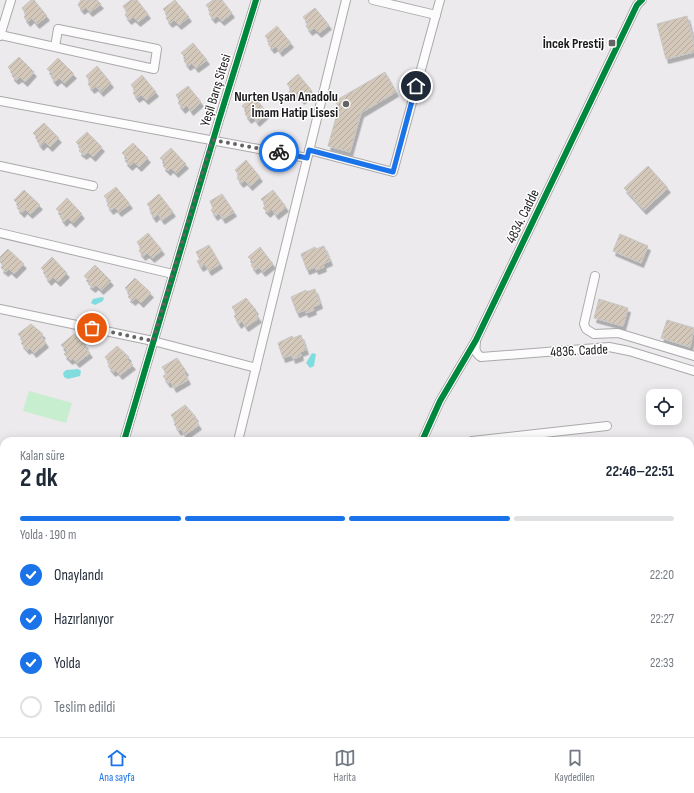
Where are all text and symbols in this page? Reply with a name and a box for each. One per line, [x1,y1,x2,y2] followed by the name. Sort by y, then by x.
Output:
[543,35,604,52] place label: İncek Prestij
[607,38,617,48] marker: İncek Prestij
[196,52,235,128] street label: Yeşil Barış Sitesi
[399,69,433,103] pin
[405,75,427,97] icon: home
[234,88,338,121] place label: Nurten Uşan Anadolu İmam Hatip Lisesi
[341,99,351,109] marker: Nurten Uşan Anadolu İmam Hatip Lisesi
[259,132,299,172] courier
[268,141,290,163] icon: bike
[502,186,543,246] street label: 4834. Cadde
[75,311,109,345] pin
[81,317,103,339] icon: bag
[550,340,608,361] street label: 4836. Cadde
[646,389,682,425] map controls
[646,389,682,425] button: locate
[20,448,65,464] text: Kalan süre
[606,462,674,481] text: 22:46–22:51
[20,463,58,494] text: 2 dk
[20,527,76,543] text: Yolda · 190 m
[20,564,42,586] icon: check
[54,566,103,585] text: Onaylandı
[650,567,674,583] text: 22:20
[20,608,42,630] icon: check
[54,610,114,629] text: Hazırlanıyor
[650,611,674,627] text: 22:27
[20,652,42,674] icon: check
[54,654,81,673] text: Yolda
[650,655,674,671] text: 22:33
[54,698,115,717] text: Teslim edildi
[99,747,135,784] tab: Ana sayfa
[333,747,356,784] tab: Harita
[555,747,595,784] tab: Kaydedilen

